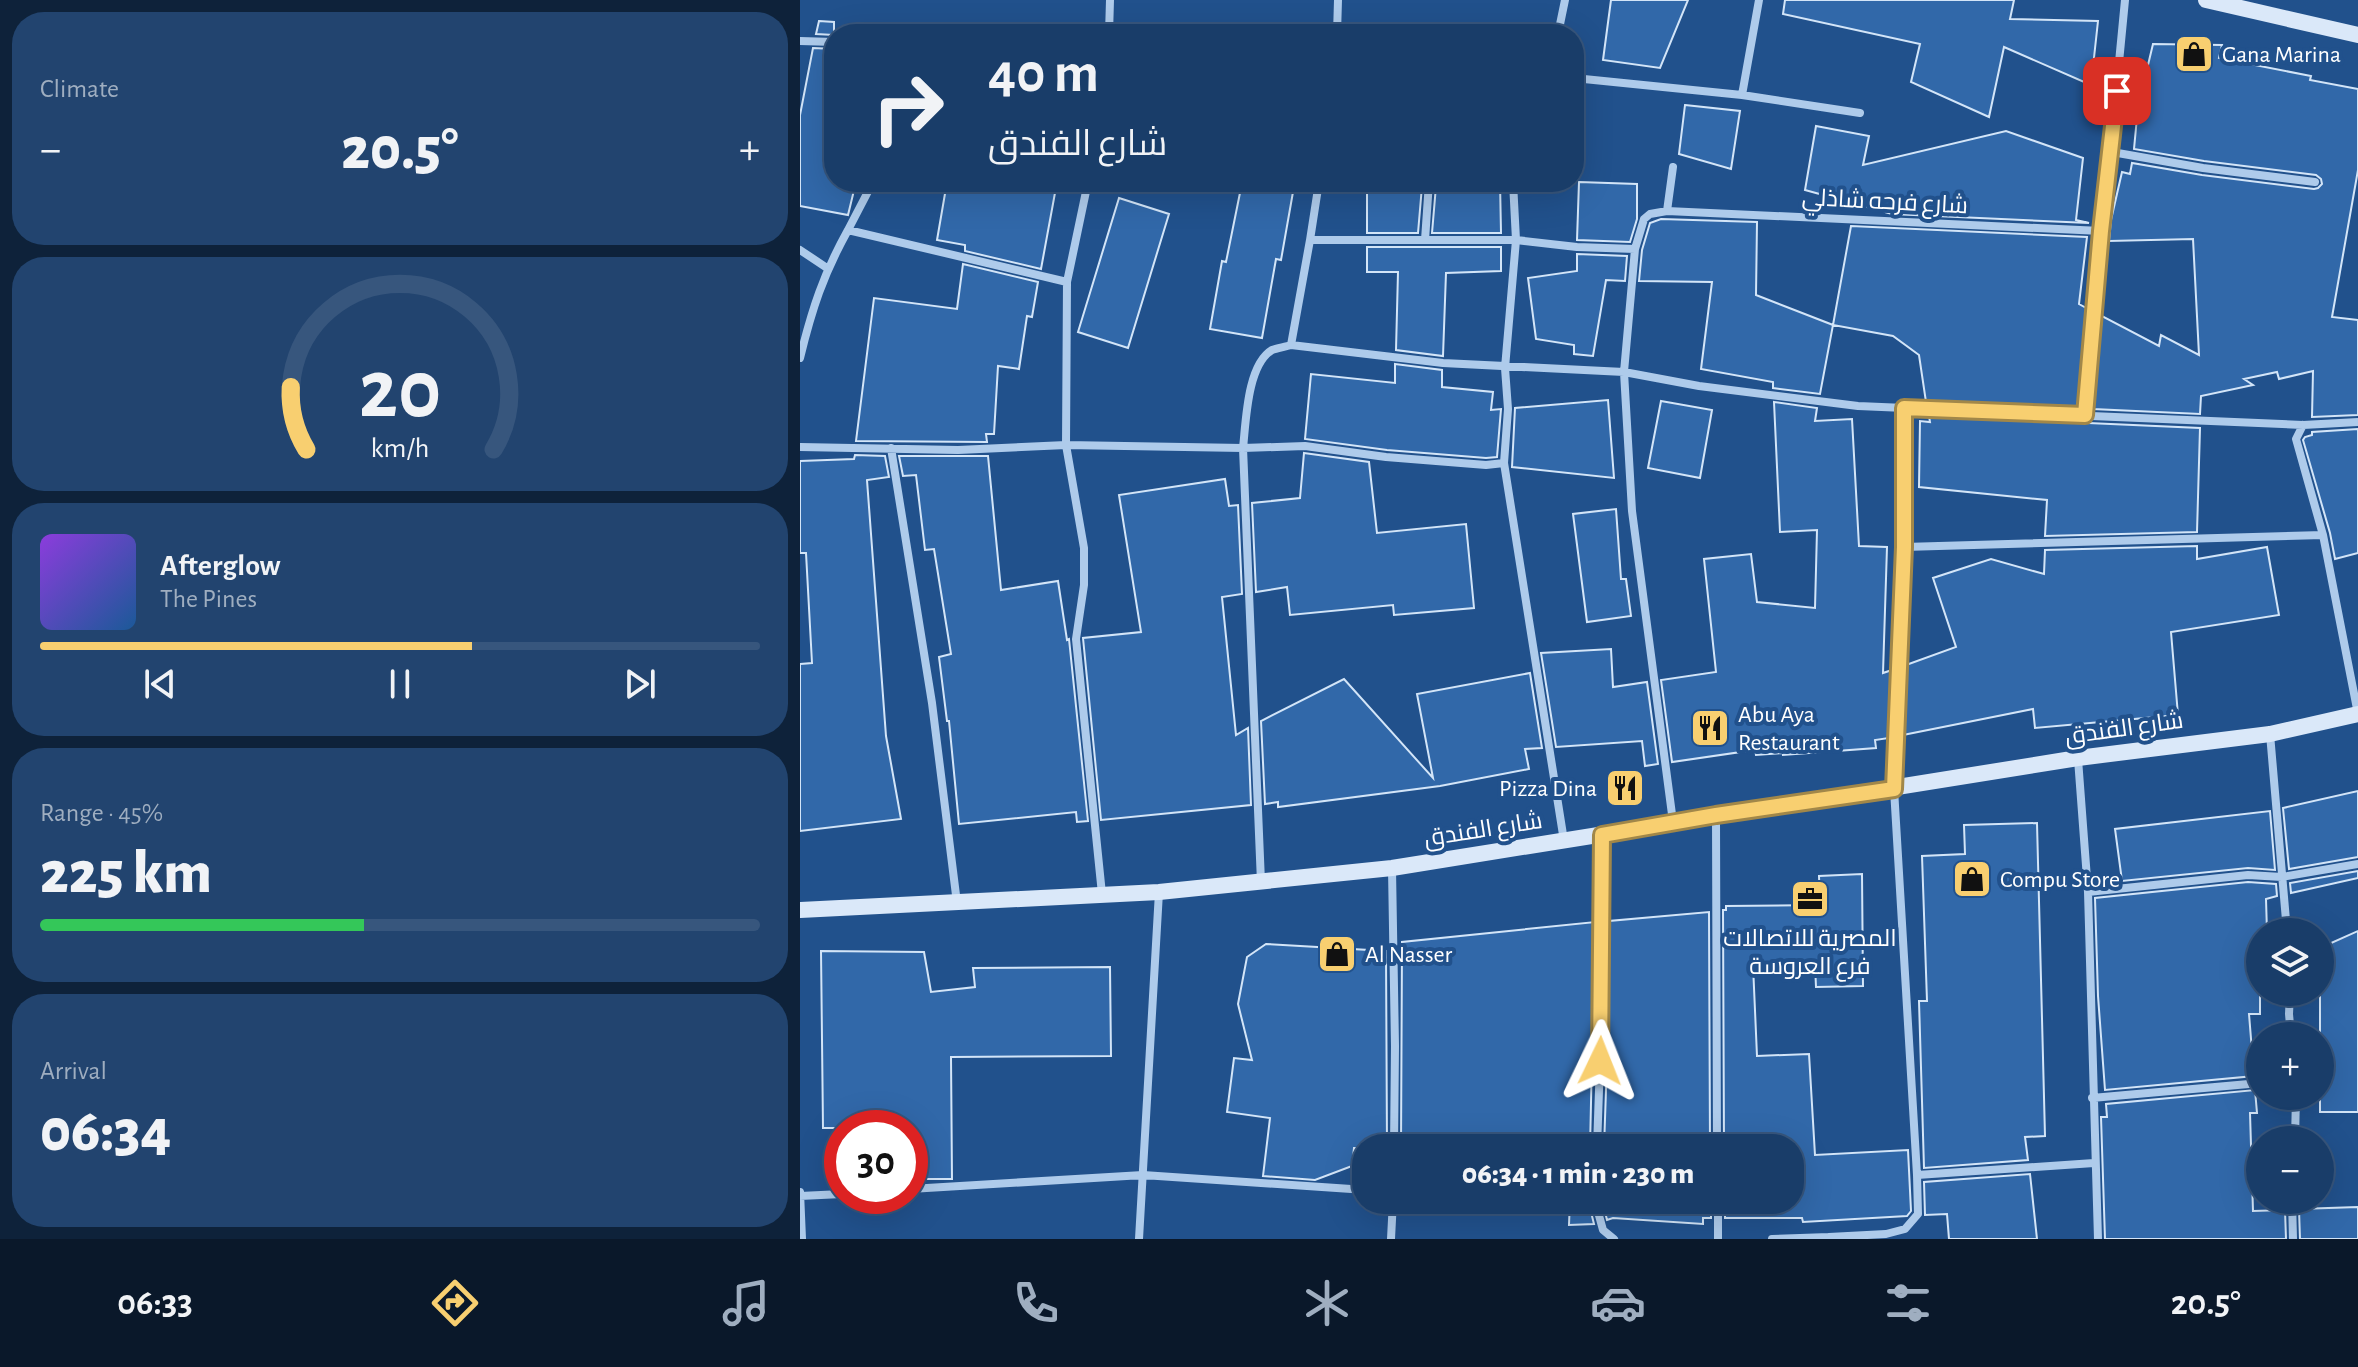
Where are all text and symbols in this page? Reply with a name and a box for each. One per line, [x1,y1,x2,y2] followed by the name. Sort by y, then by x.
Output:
[2173,33,2215,75] shop icon: Gana Marina
[2222,43,2341,67] place label: Gana Marina
[988,46,1099,102] text: 40 m
[856,56,960,160] icon: right
[2083,57,2151,125] pin
[2095,69,2139,113] icon: arrive
[40,76,119,102] text: Climate
[341,120,459,180] text: 20.5°
[988,126,1167,162] text: شارع الفندق
[40,128,61,172] text: −
[739,128,760,172] text: +
[1801,185,1969,224] street label: شارع فرحه شاذلي
[359,349,441,433] text: 20
[371,434,429,463] text: km/h
[160,551,281,581] text: Afterglow
[160,586,257,612] text: The Pines
[138,662,182,706] icon: previous
[378,662,422,706] icon: pause
[618,662,662,706] icon: next
[1738,703,1840,755] place label: Abu Aya Restaurant
[1689,707,1731,749] restaurant icon: Abu Aya Restaurant
[2063,708,2185,752] street label: شارع الفندق
[1604,767,1646,809] restaurant icon: Pizza Dina
[1499,777,1597,801] place label: Pizza Dina
[40,800,163,826] text: Range · 45%
[1422,808,1544,854] street label: شارع الفندق
[40,844,212,904] text: 225 km
[1951,858,1993,900] shop icon: Compu Store
[2000,868,2120,892] place label: Compu Store
[1789,878,1831,920] office icon: المصرية للاتصالات فرع العروسة
[2246,918,2334,1214] map controls
[2246,918,2334,1006] button: layers
[1723,927,1897,982] place label: المصرية للاتصالات فرع العروسة
[1316,933,1358,975] shop icon: Al Nasser
[1365,943,1453,967] place label: Al Nasser
[1558,1019,1642,1103] position arrow
[2246,1022,2334,1110] button: +
[40,1058,107,1084] text: Arrival
[40,1102,171,1162] text: 06:34
[824,1110,928,1214] speed limit sign: 30
[2246,1126,2334,1214] button: −
[1462,1159,1694,1189] text: 06:34 · 1 min · 230 m
[427,1275,483,1331] icon: directions
[718,1275,774,1331] icon: music
[1008,1275,1064,1331] icon: phone
[1299,1275,1355,1331] icon: climate
[1590,1275,1646,1331] icon: car
[1880,1275,1936,1331] icon: filters
[117,1285,193,1321] text: 06:33
[2171,1285,2241,1321] text: 20.5°

